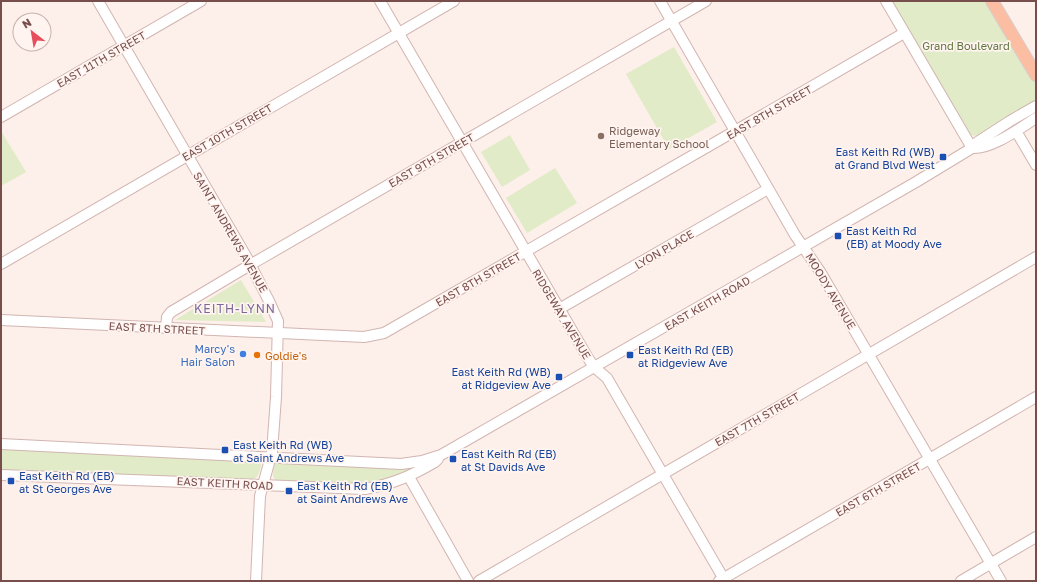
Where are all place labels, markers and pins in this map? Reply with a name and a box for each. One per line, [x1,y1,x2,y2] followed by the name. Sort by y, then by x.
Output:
[609,124,709,150] place label: Ridgeway Elementary School
[596,131,606,141] marker: Ridgeway Elementary School
[834,145,935,171] place label: East Keith Rd (WB) at Grand Blvd West
[938,152,948,162] marker: East Keith Rd (WB) at Grand Blvd West
[846,224,942,250] place label: East Keith Rd (EB) at Moody Ave
[833,231,843,241] marker: East Keith Rd (EB) at Moody Ave
[180,342,235,368] place label: Marcy's Hair Salon
[638,343,734,369] place label: East Keith Rd (EB) at Ridgeview Ave
[238,349,248,359] marker: Marcy's Hair Salon
[265,349,307,362] place label: Goldie's
[252,350,262,360] marker: Goldie's
[625,350,635,360] marker: East Keith Rd (EB) at Ridgeview Ave
[451,365,551,391] place label: East Keith Rd (WB) at Ridgeview Ave
[554,372,564,382] marker: East Keith Rd (WB) at Ridgeview Ave
[233,438,344,464] place label: East Keith Rd (WB) at Saint Andrews Ave
[220,445,230,455] marker: East Keith Rd (WB) at Saint Andrews Ave
[461,447,557,473] place label: East Keith Rd (EB) at St Davids Ave
[448,454,458,464] marker: East Keith Rd (EB) at St Davids Ave
[19,469,115,495] place label: East Keith Rd (EB) at St Georges Ave
[6,476,16,486] marker: East Keith Rd (EB) at St Georges Ave
[297,479,408,505] place label: East Keith Rd (EB) at Saint Andrews Ave
[284,486,294,496] marker: East Keith Rd (EB) at Saint Andrews Ave

